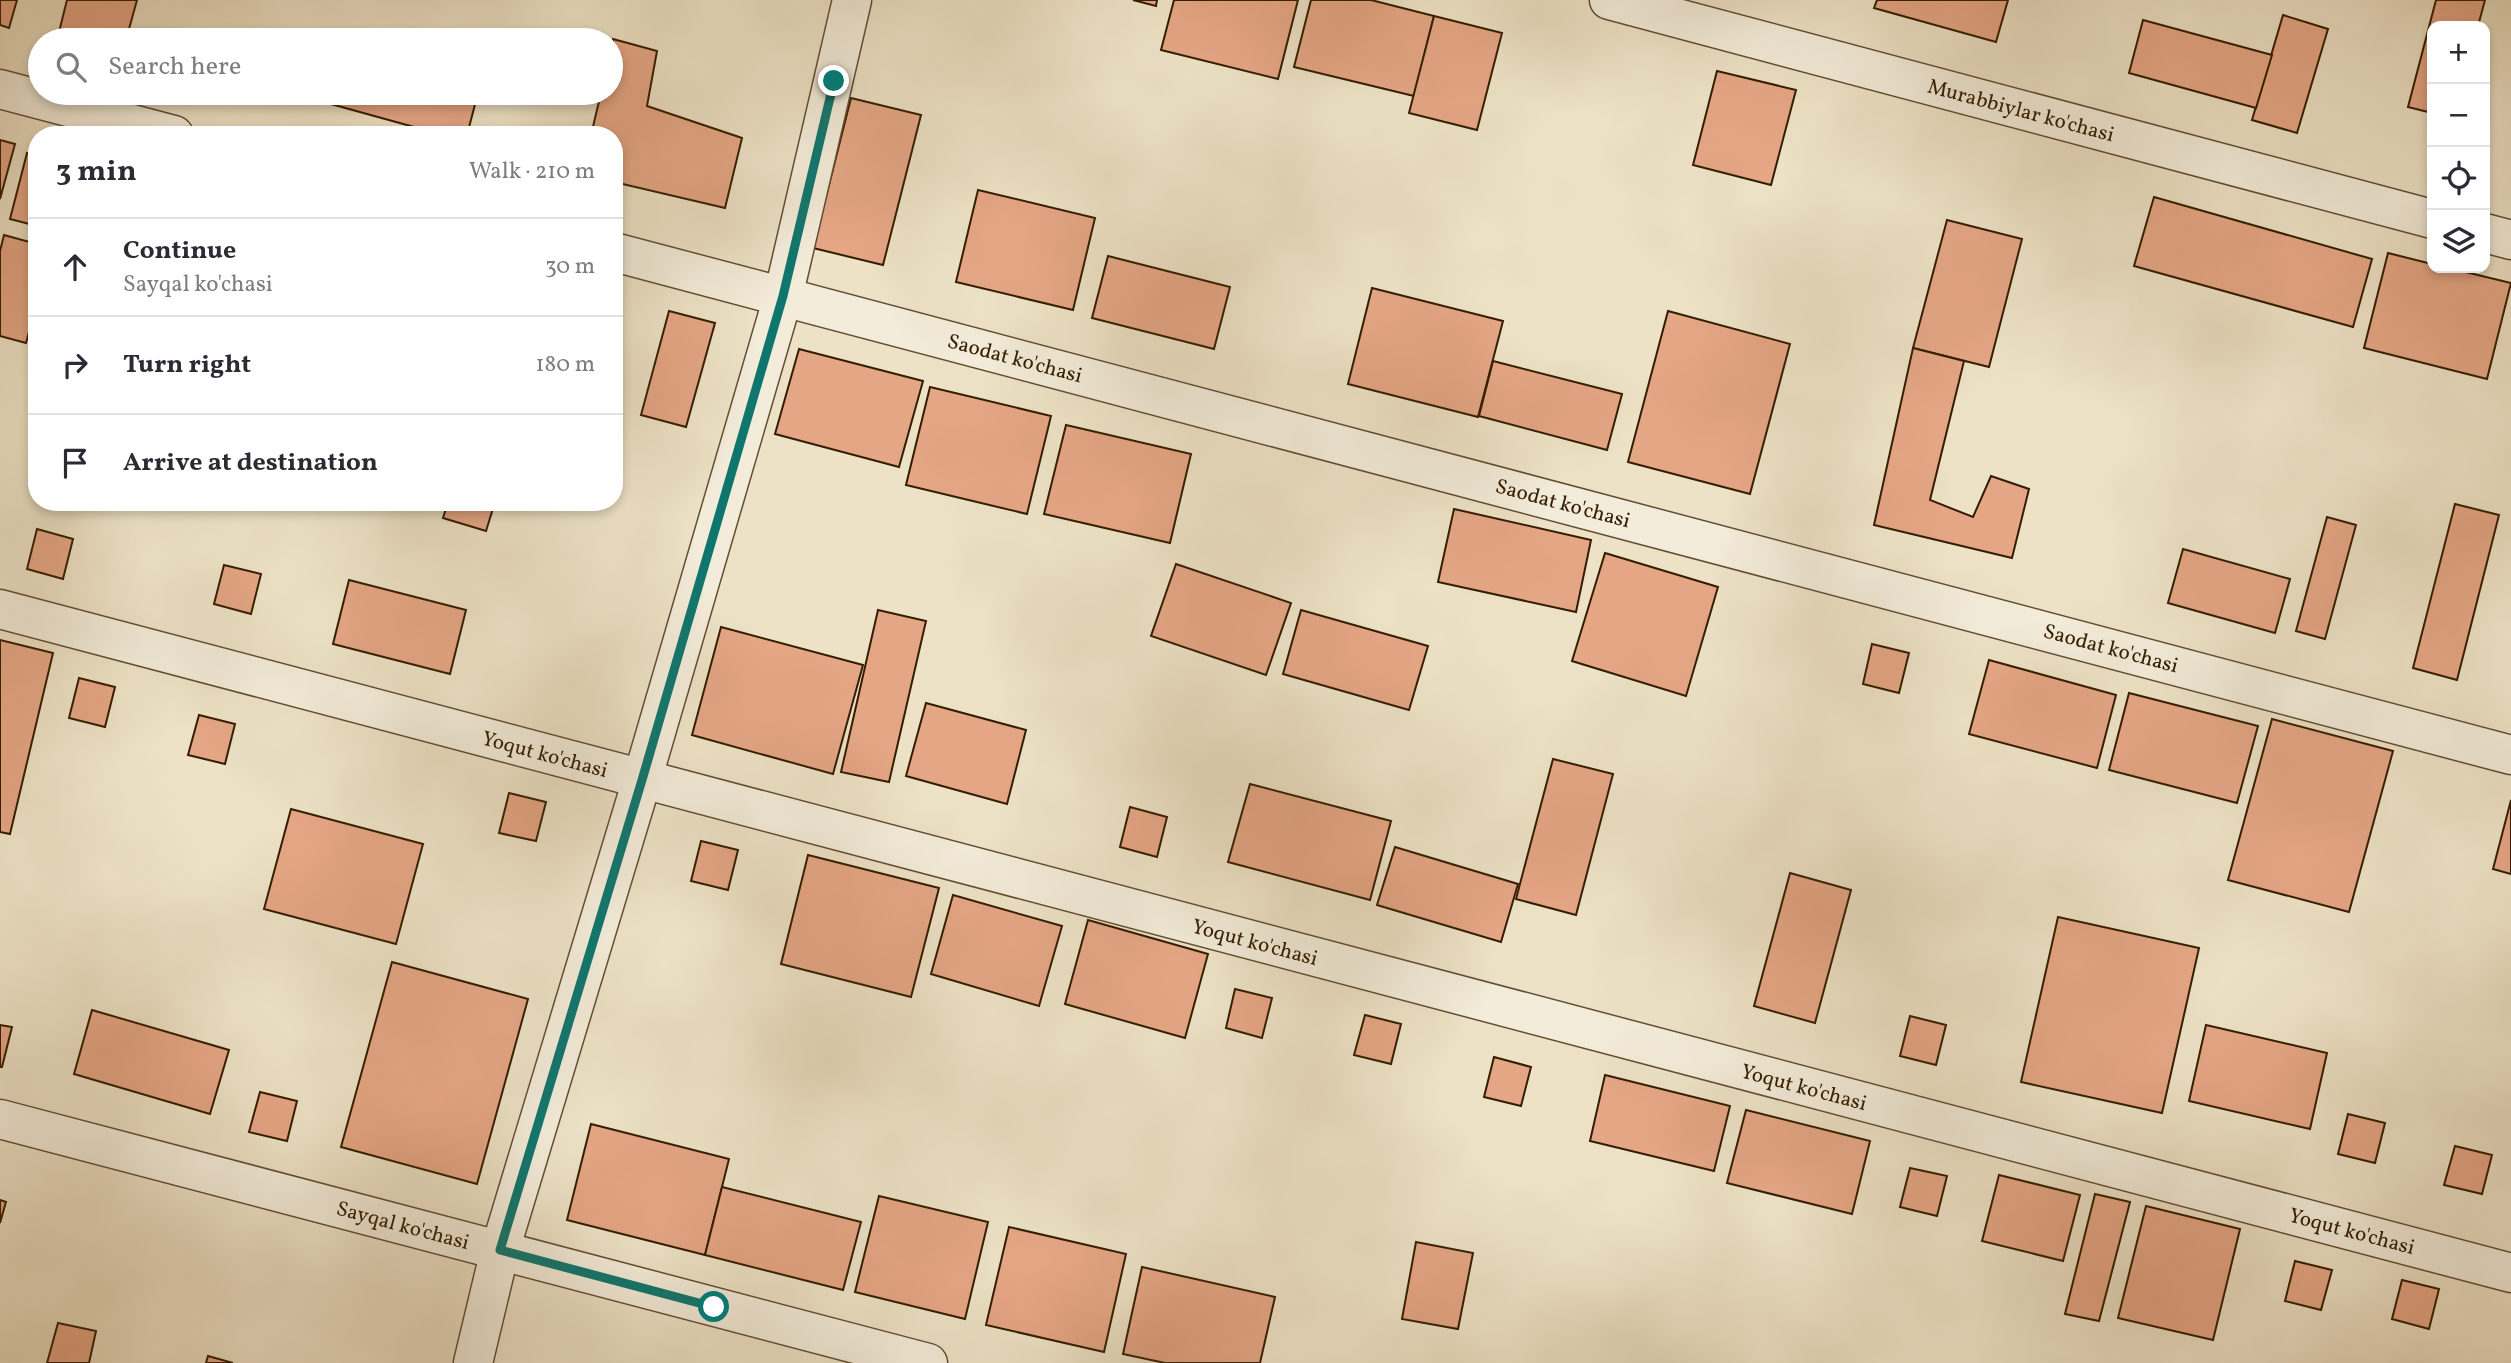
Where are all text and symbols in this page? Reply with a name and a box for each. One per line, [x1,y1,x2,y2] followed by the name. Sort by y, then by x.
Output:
[2427,21,2490,273] map controls
[2427,21,2490,84] button: +
[28,28,623,105] search box
[52,48,90,86] icon: search
[108,49,241,85] text: Search here
[818,65,849,96] route end
[1924,73,2117,150] street label: Murabbiylar ko'chasi
[2427,84,2490,147] button: −
[2427,147,2490,210] button: locate
[56,151,137,193] text: 3 min
[469,156,595,188] text: Walk · 210 m
[2427,210,2490,273] button: layers
[123,233,236,269] text: Continue
[56,248,94,286] icon: ahead
[545,251,595,283] text: 30 m
[123,269,273,301] text: Sayqal ko'chasi
[944,328,1085,391] street label: Saodat ko'chasi
[56,346,94,384] icon: right
[123,347,251,383] text: Turn right
[536,349,595,381] text: 180 m
[56,444,94,482] icon: arrive
[123,445,378,481] text: Arrive at destination
[1492,473,1633,536] street label: Saodat ko'chasi
[2040,618,2181,681] street label: Saodat ko'chasi
[479,725,611,786] street label: Yoqut ko'chasi
[1189,913,1321,974] street label: Yoqut ko'chasi
[1738,1058,1870,1119] street label: Yoqut ko'chasi
[333,1195,472,1258] street label: Sayqal ko'chasi
[2286,1202,2418,1263] street label: Yoqut ko'chasi
[698,1291,729,1322] route start

